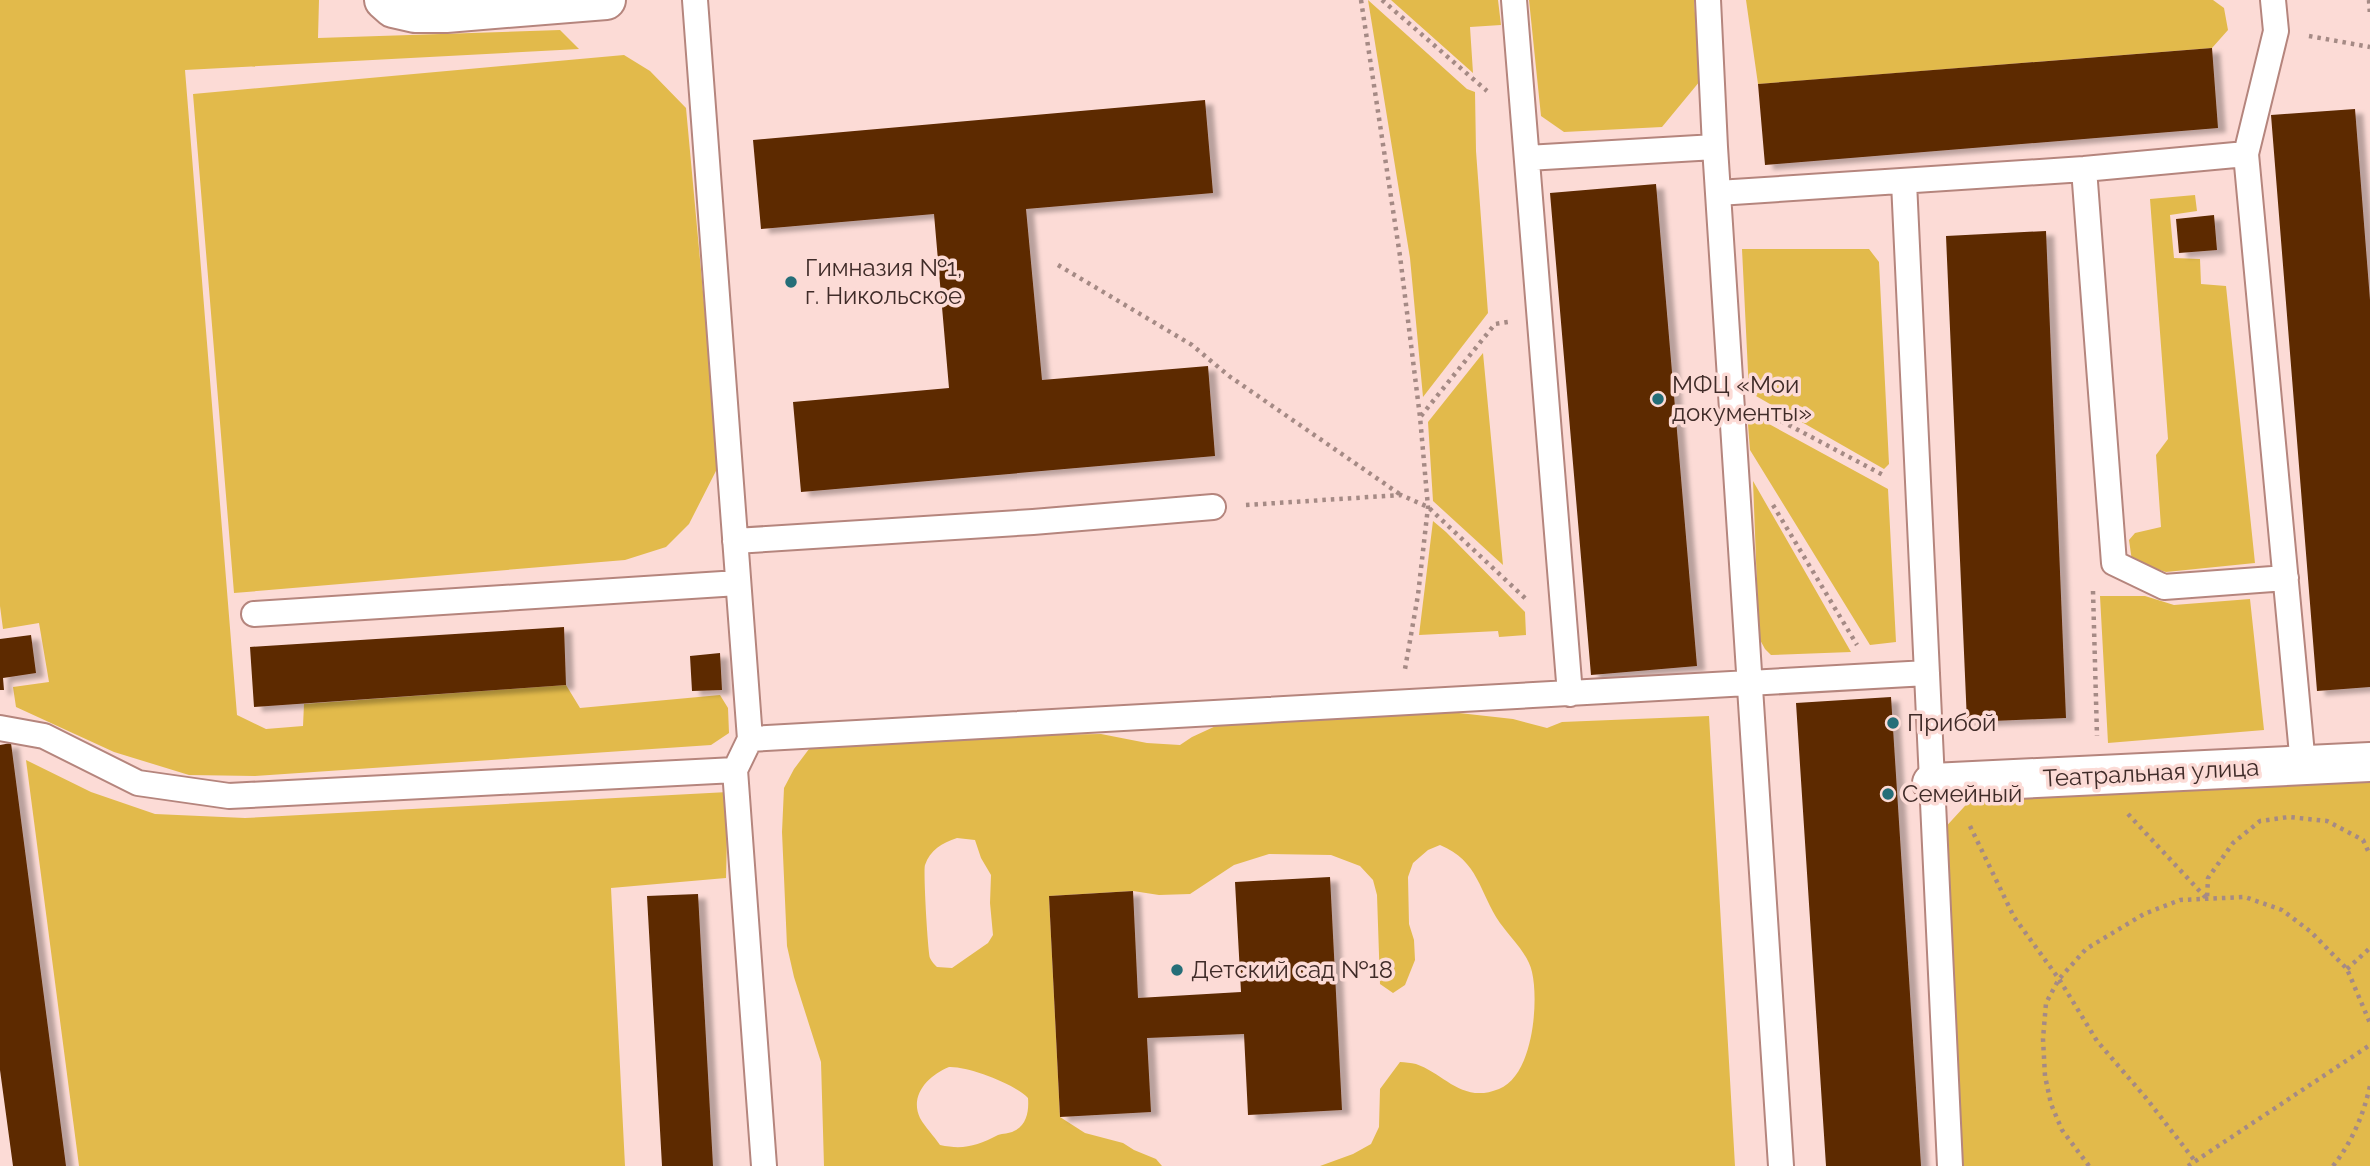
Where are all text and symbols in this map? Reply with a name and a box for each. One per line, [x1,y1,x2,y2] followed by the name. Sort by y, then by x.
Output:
[805,253,962,310] place label: Гимназия №1, г. Никольское
[783,274,799,290] marker: Гимназия №1, г. Никольское
[1672,370,1812,427] place label: МФЦ «Мои документы»
[1650,391,1666,407] marker: МФЦ «Мои документы»
[1907,708,1996,737] place label: Прибой
[1885,715,1901,731] marker: Прибой
[2042,752,2260,793] street label: Театральная улица
[1902,779,2022,808] place label: Семейный
[1880,786,1896,802] marker: Семейный
[1191,955,1393,984] place label: Детский сад №18
[1169,962,1185,978] marker: Детский сад №18

